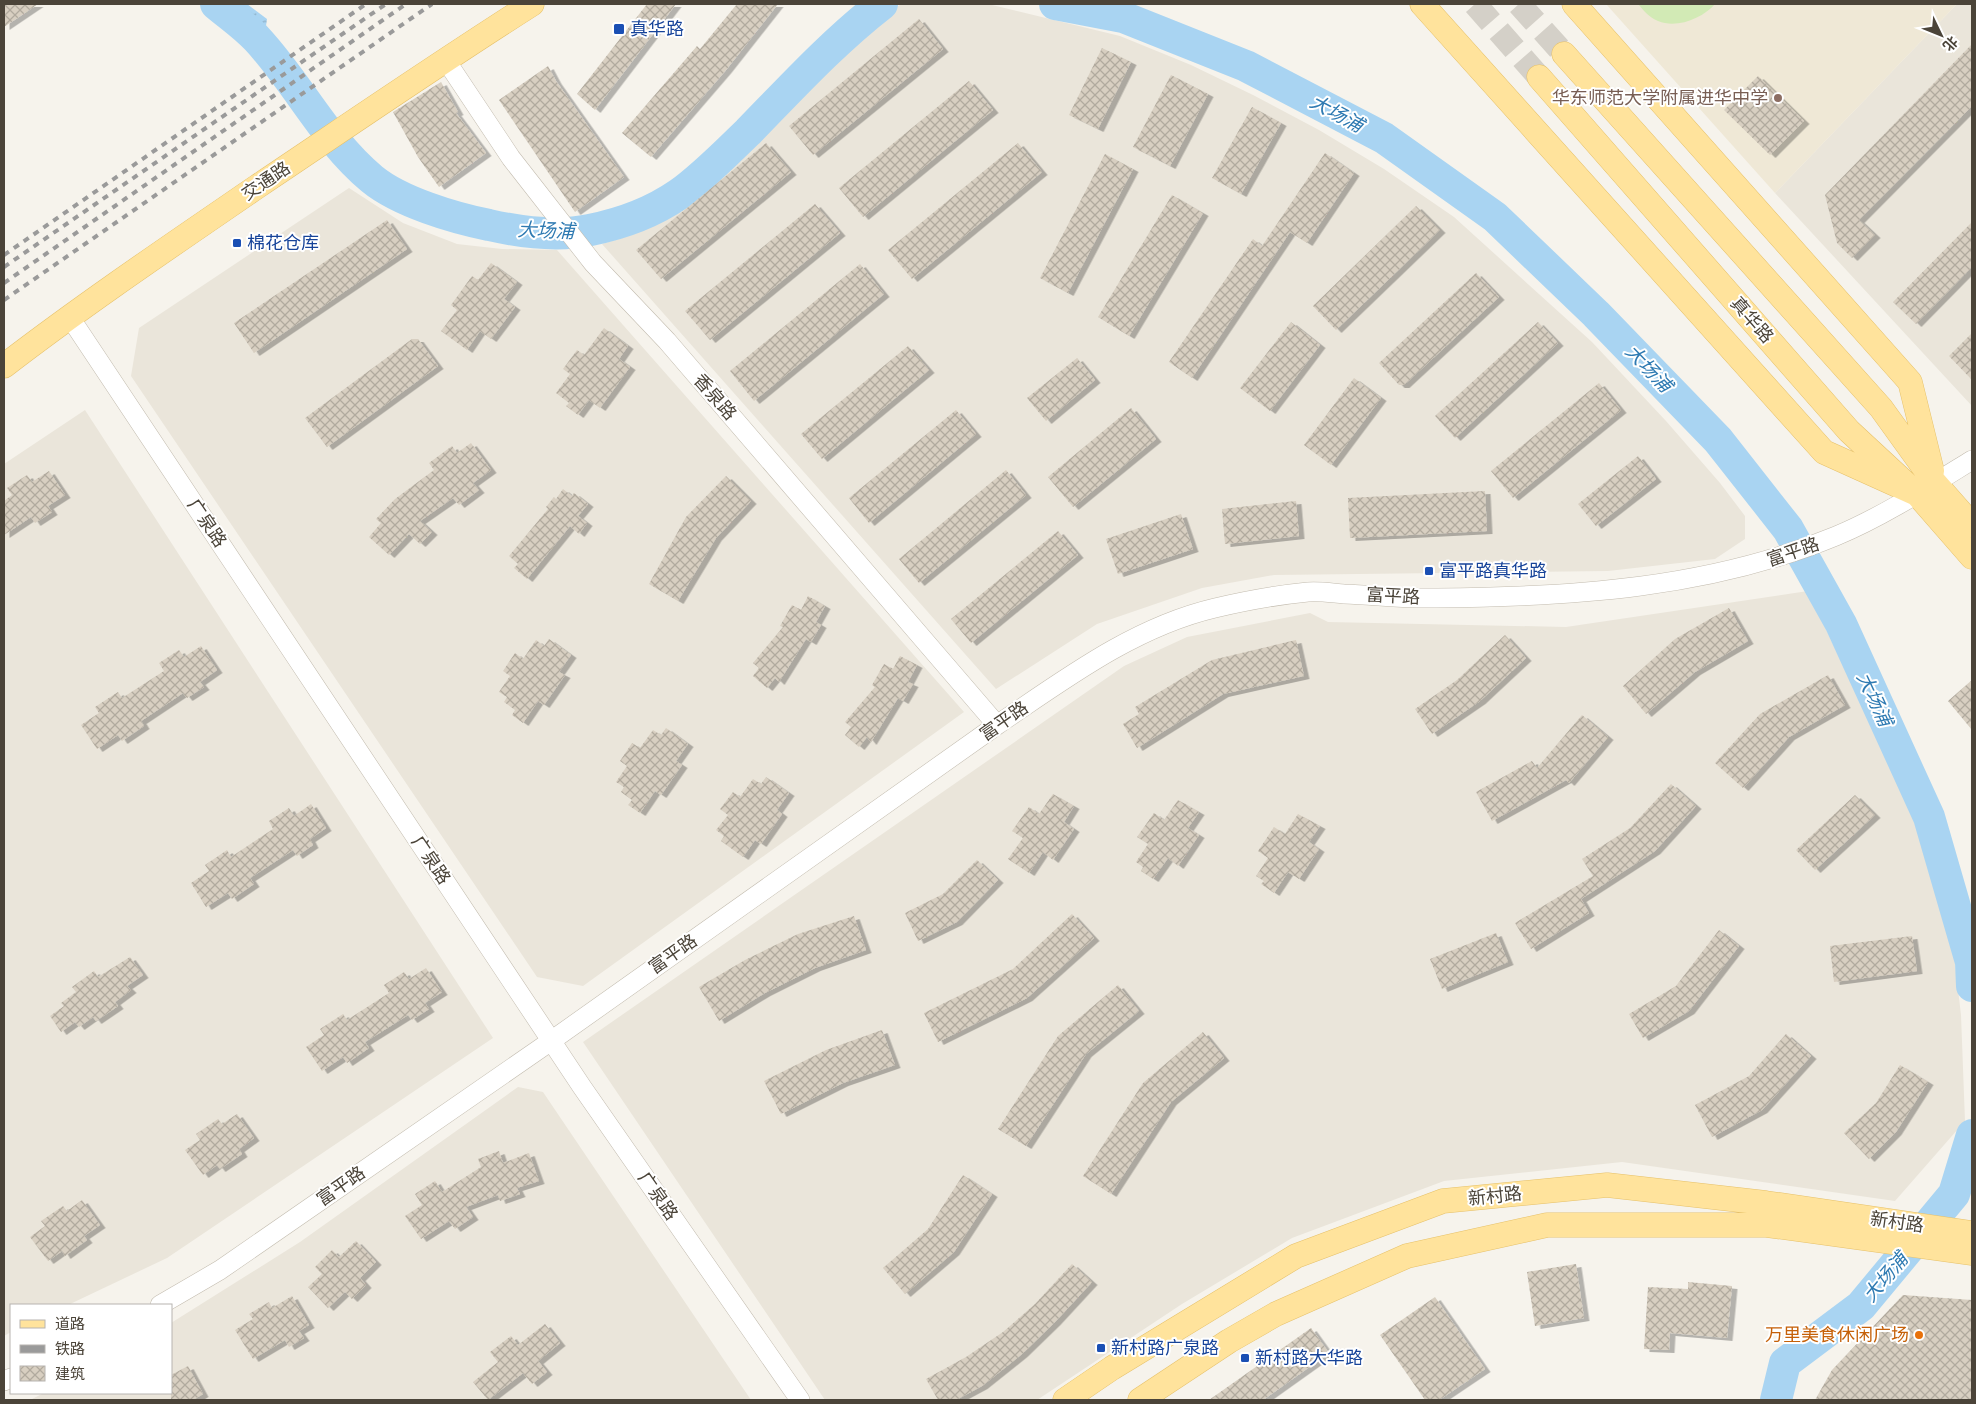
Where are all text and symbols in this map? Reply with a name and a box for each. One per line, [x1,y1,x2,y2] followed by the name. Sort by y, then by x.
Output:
[1916,10,1966,60] north arrow
[630,16,684,42] place label: 真华路
[612,22,626,36] marker: 真华路
[1938,32,1963,56] text: 北
[1552,85,1768,111] place label: 华东师范大学附属进华中学
[1305,88,1371,140] water label: 大场浦
[1772,92,1784,104] marker: 华东师范大学附属进华中学
[236,155,296,207] street label: 交通路
[517,216,578,245] water label: 大场浦
[247,230,319,256] place label: 棉花仓库
[231,237,243,249] marker: 棉花仓库
[1724,291,1780,349] street label: 真华路
[1619,338,1680,400] water label: 大场浦
[687,368,743,426] street label: 香泉路
[181,493,233,553] street label: 广泉路
[1763,531,1823,573] street label: 富平路
[1439,558,1547,584] place label: 富平路真华路
[1423,565,1435,577] marker: 富平路真华路
[1365,582,1421,610] street label: 富平路
[1850,668,1900,733] water label: 大场浦
[974,695,1034,747] street label: 富平路
[405,830,457,890] street label: 广泉路
[643,928,703,980] street label: 富平路
[311,1160,371,1212] street label: 富平路
[632,1166,684,1226] street label: 广泉路
[1467,1180,1523,1212] street label: 新村路
[1868,1205,1926,1239] street label: 新村路
[1857,1245,1916,1308] water label: 大场浦
[10,1304,172,1394] legend
[55,1313,85,1335] text: 道路
[1765,1322,1909,1348] place label: 万里美食休闲广场
[1913,1329,1925,1341] marker: 万里美食休闲广场
[1111,1335,1219,1361] place label: 新村路广泉路
[55,1338,85,1360] text: 铁路
[1095,1342,1107,1354] marker: 新村路广泉路
[1255,1345,1363,1371] place label: 新村路大华路
[1239,1352,1251,1364] marker: 新村路大华路
[55,1363,85,1385] text: 建筑

